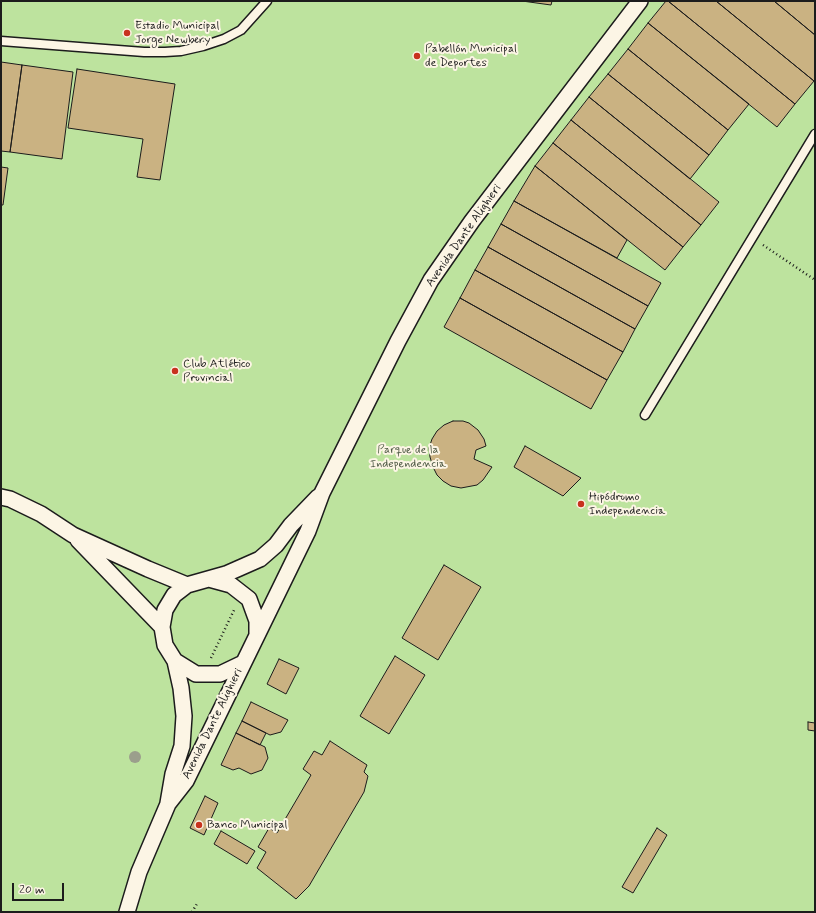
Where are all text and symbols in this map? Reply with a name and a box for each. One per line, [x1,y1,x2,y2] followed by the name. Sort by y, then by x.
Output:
[135,19,220,47] place label: Estadio Municipal Jorge Newbery
[122,28,132,38] marker: Estadio Municipal Jorge Newbery
[425,42,517,70] place label: Pabellón Municipal de Deportes
[412,51,422,61] marker: Pabellón Municipal de Deportes
[423,182,505,290] street label: Avenida Dante Alighieri
[183,357,250,385] place label: Club Atlético Provincial
[170,366,180,376] marker: Club Atlético Provincial
[370,443,446,471] park label: Parque de la Independencia
[589,490,665,518] place label: Hipódromo Independencia
[576,499,586,509] marker: Hipódromo Independencia
[180,666,246,782] street label: Avenida Dante Alighieri
[207,818,288,832] place label: Banco Municipal
[194,820,204,830] marker: Banco Municipal
[14,875,66,901] scale bar
[19,882,45,898] text: 20 m

